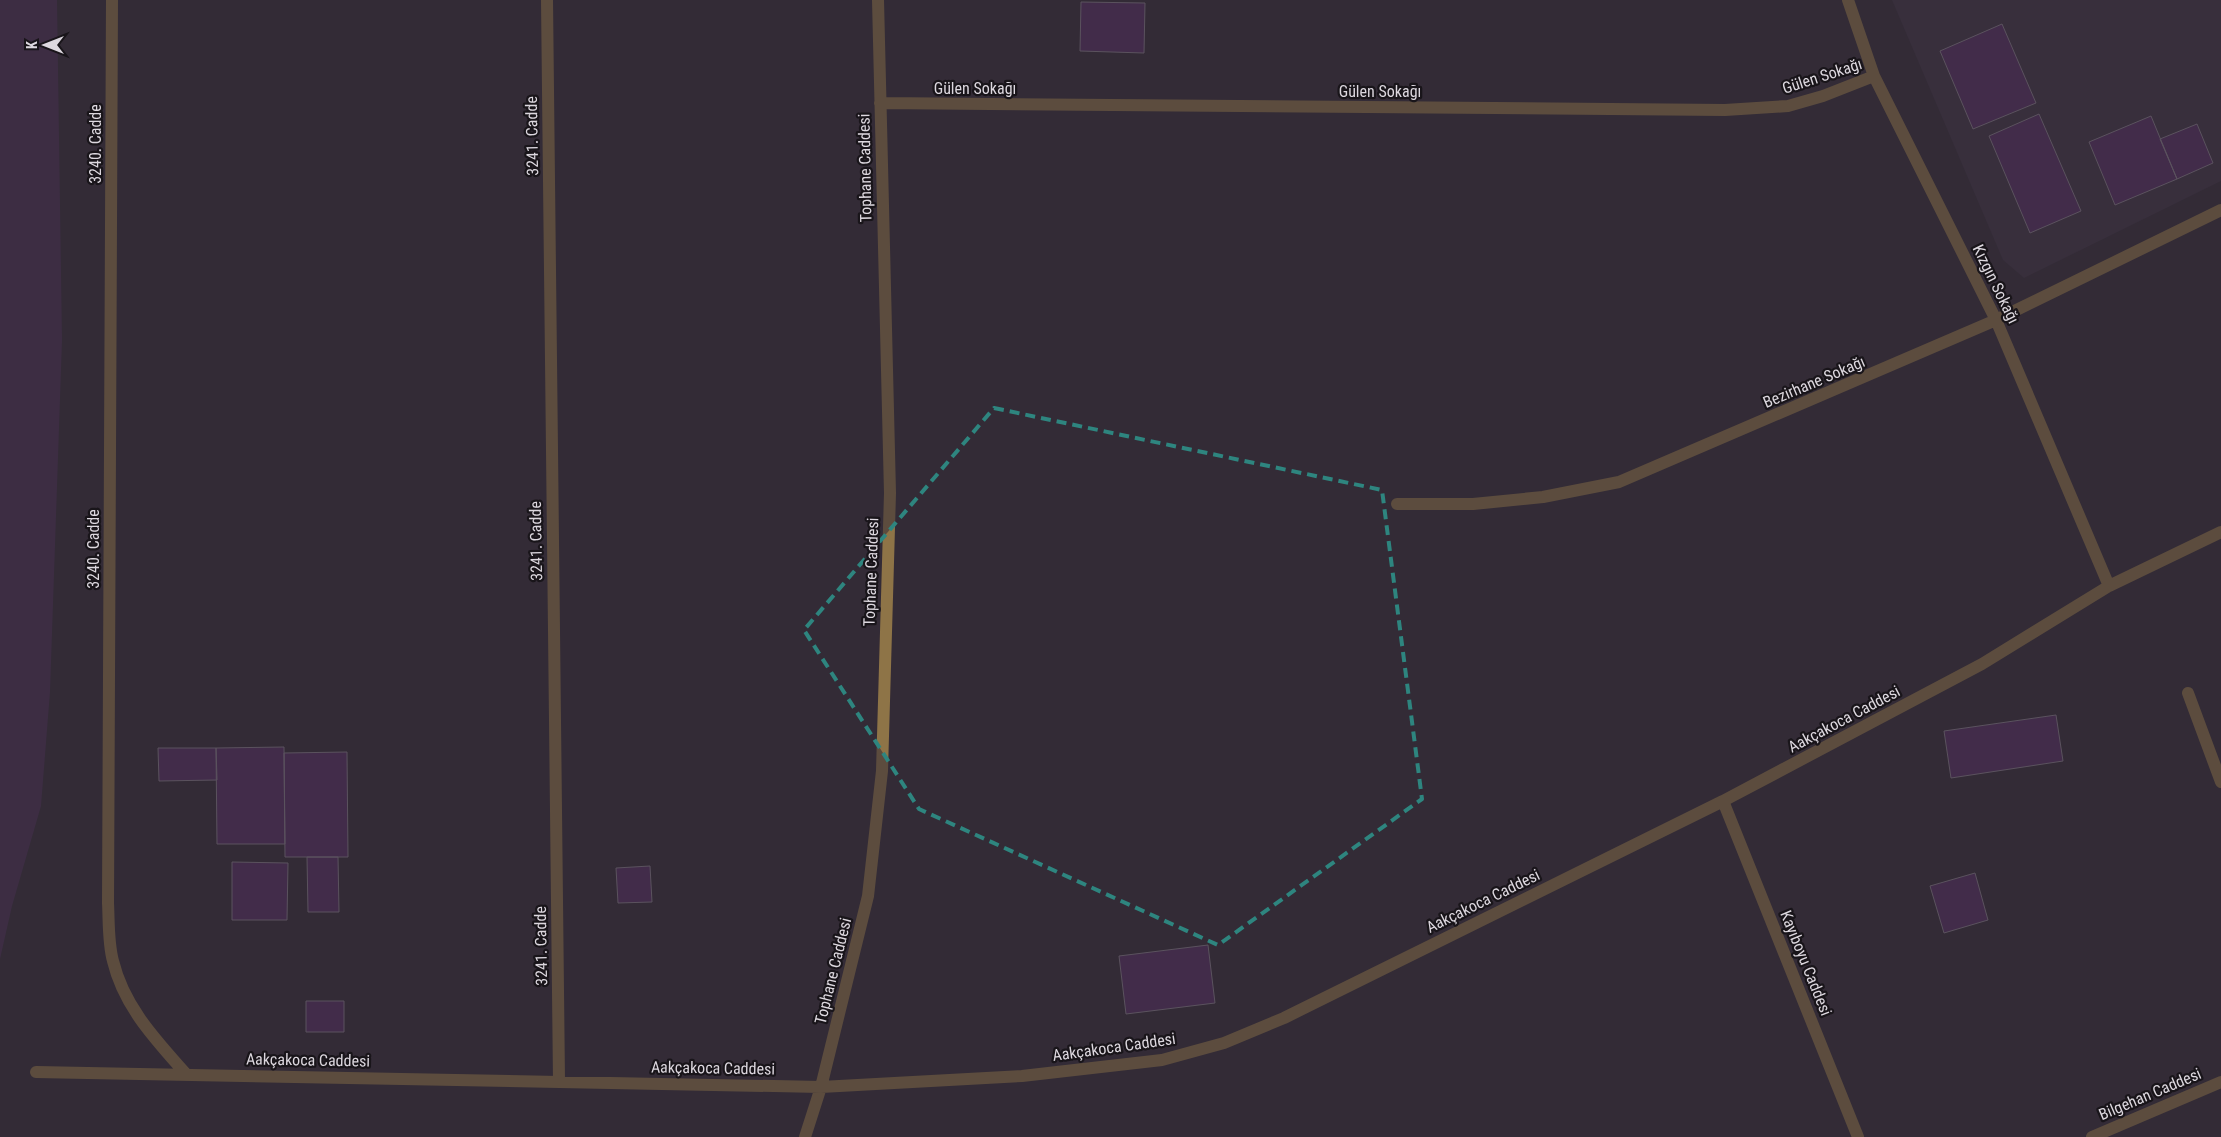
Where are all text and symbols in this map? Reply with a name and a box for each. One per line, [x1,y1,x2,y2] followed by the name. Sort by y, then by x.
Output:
[20,20,70,70] north arrow
[24,41,40,49] text: K
[1780,54,1864,98] street label: Gülen Sokağı
[934,79,1016,98] street label: Gülen Sokağı
[1339,82,1421,101] street label: Gülen Sokağı
[522,96,542,176] street label: 3241. Cadde
[86,104,105,184] street label: 3240. Cadde
[855,113,875,223] street label: Tophane Caddesi
[1969,241,2023,327] street label: Kızgın Sokağı
[1760,352,1868,412] street label: Bezirhane Sokağı
[526,501,546,581] street label: 3241. Cadde
[84,509,103,589] street label: 3240. Cadde
[860,517,882,627] street label: Tophane Caddesi
[1785,681,1903,757] street label: Aakçakoca Caddesi
[1423,865,1543,937] street label: Aakçakoca Caddesi
[531,906,551,986] street label: 3241. Cadde
[1776,908,1836,1018] street label: Kayıboyu Caddesi
[811,916,855,1026] street label: Tophane Caddesi
[1051,1029,1177,1065] street label: Aakçakoca Caddesi
[246,1049,370,1071] street label: Aakçakoca Caddesi
[651,1057,775,1079] street label: Aakçakoca Caddesi
[2096,1064,2204,1124] street label: Bilgehan Caddesi

